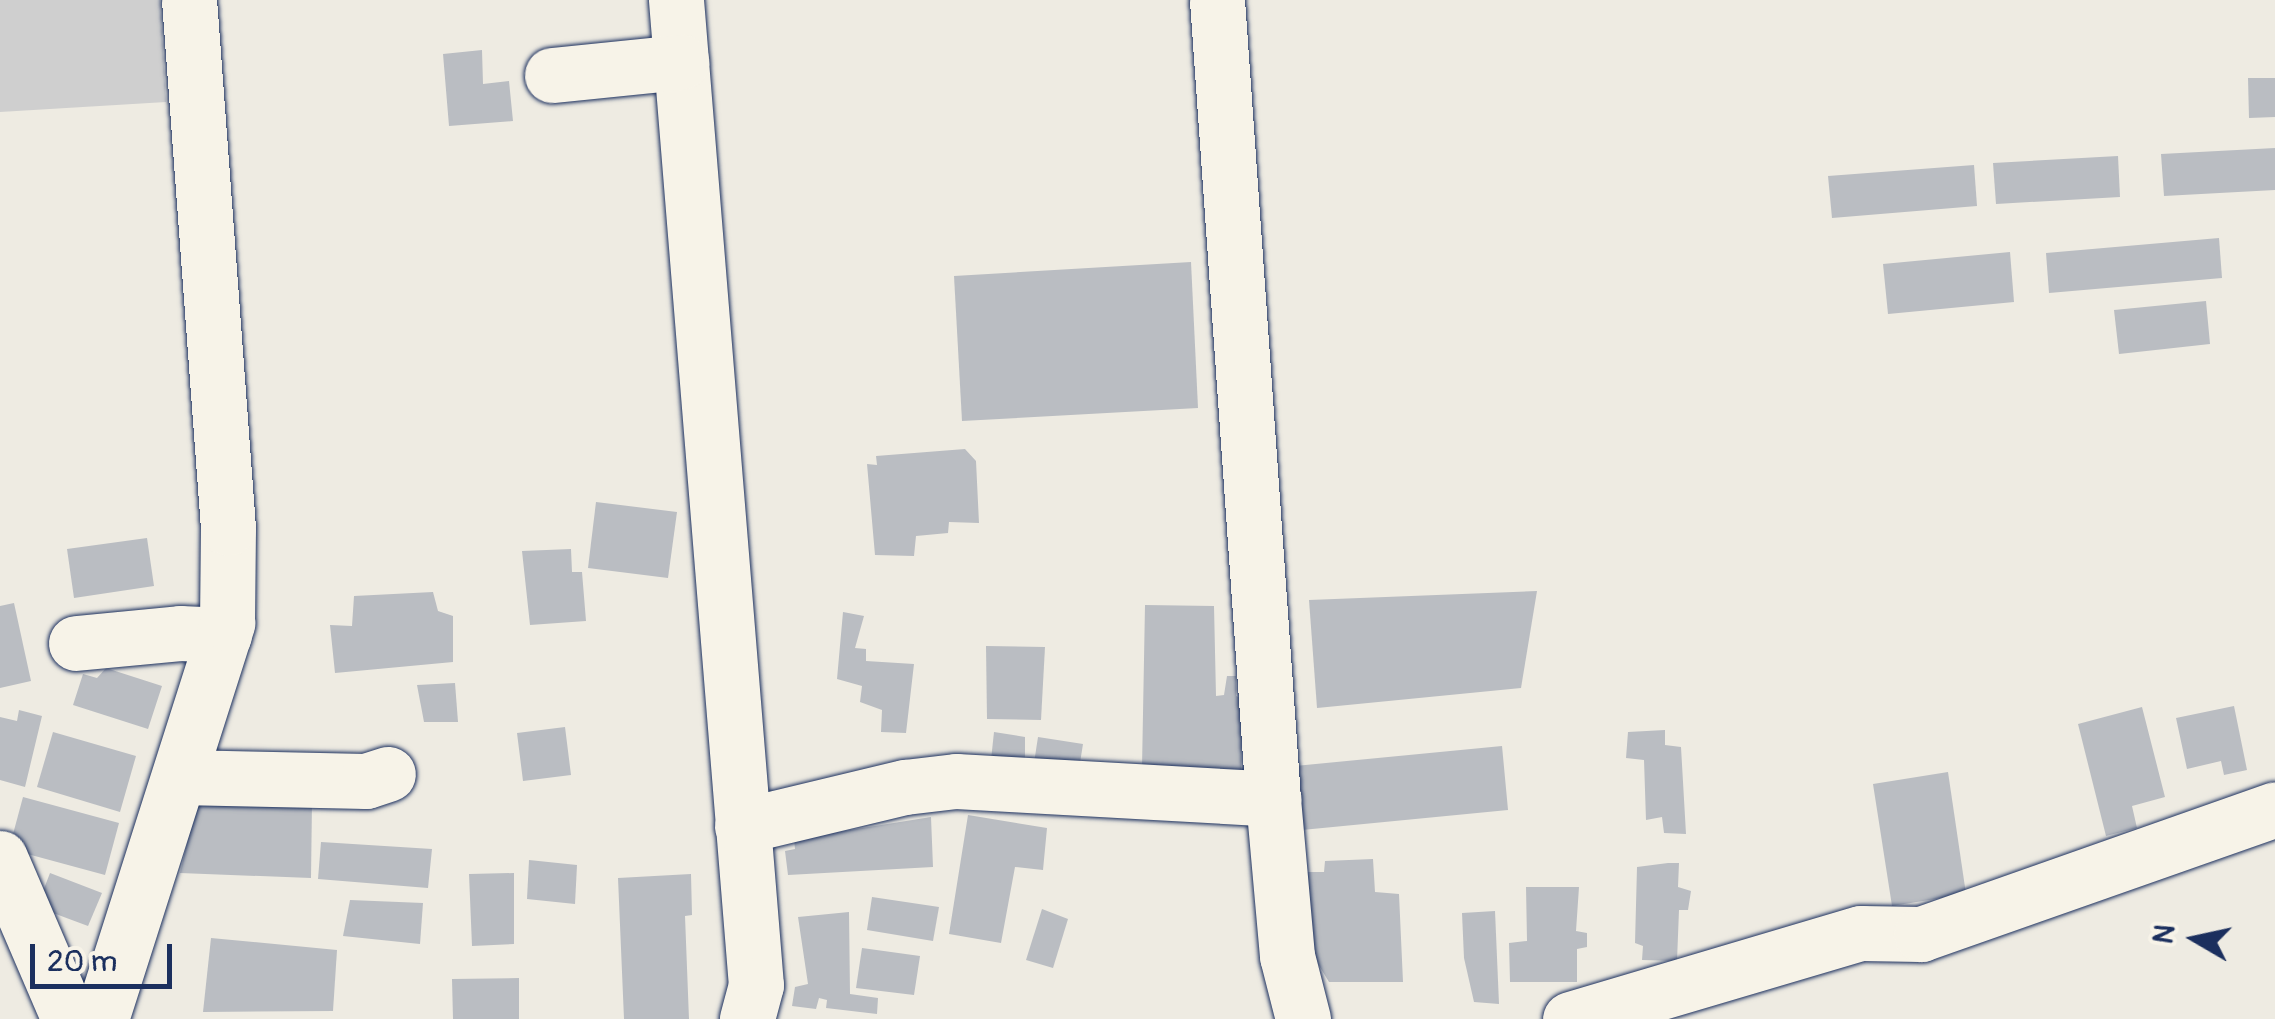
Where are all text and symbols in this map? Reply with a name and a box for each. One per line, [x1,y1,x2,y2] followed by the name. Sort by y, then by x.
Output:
[2145,889,2245,989] north arrow
[2146,922,2184,946] text: N
[35,924,178,986] scale bar
[47,943,117,980] text: 20 m

